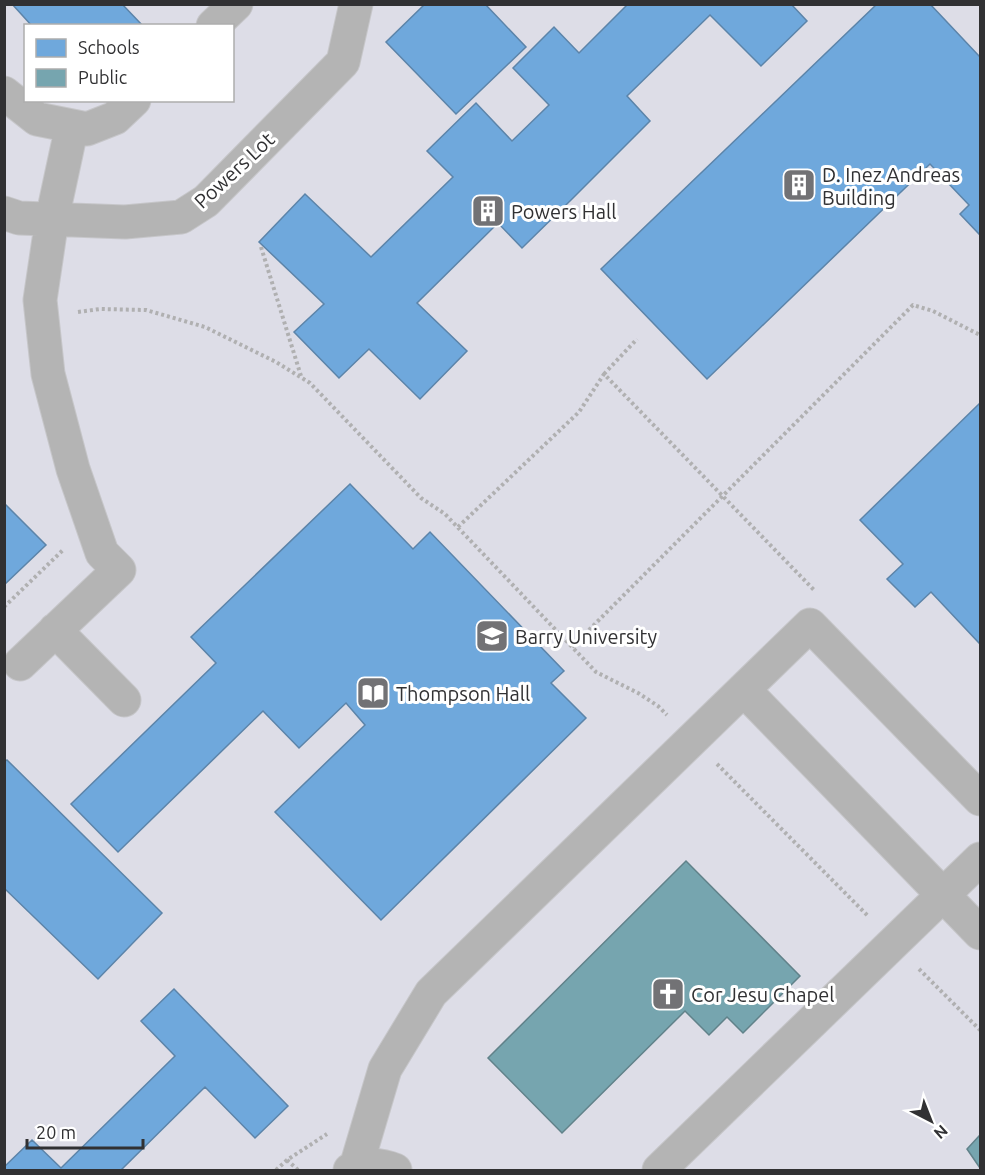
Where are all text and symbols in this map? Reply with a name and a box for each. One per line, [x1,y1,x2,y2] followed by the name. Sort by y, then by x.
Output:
[24,24,234,102] legend
[78,37,140,57] text: Schools
[78,67,127,87] text: Public
[189,127,279,213] street label: Powers Lot
[822,163,960,209] place label: D. Inez Andreas Building
[781,167,817,203] building icon: D. Inez Andreas Building
[470,193,506,229] building icon: Powers Hall
[511,200,617,223] place label: Powers Hall
[474,618,510,654] school or university icon: Barry University
[515,625,657,648] place label: Barry University
[355,675,391,711] library icon: Thompson Hall
[396,682,530,705] place label: Thompson Hall
[650,976,686,1012] church icon: Cor Jesu Chapel
[691,983,835,1006] place label: Cor Jesu Chapel
[901,1091,961,1151] north arrow
[27,1112,142,1150] scale bar
[931,1121,951,1143] text: N
[36,1122,76,1142] text: 20 m

